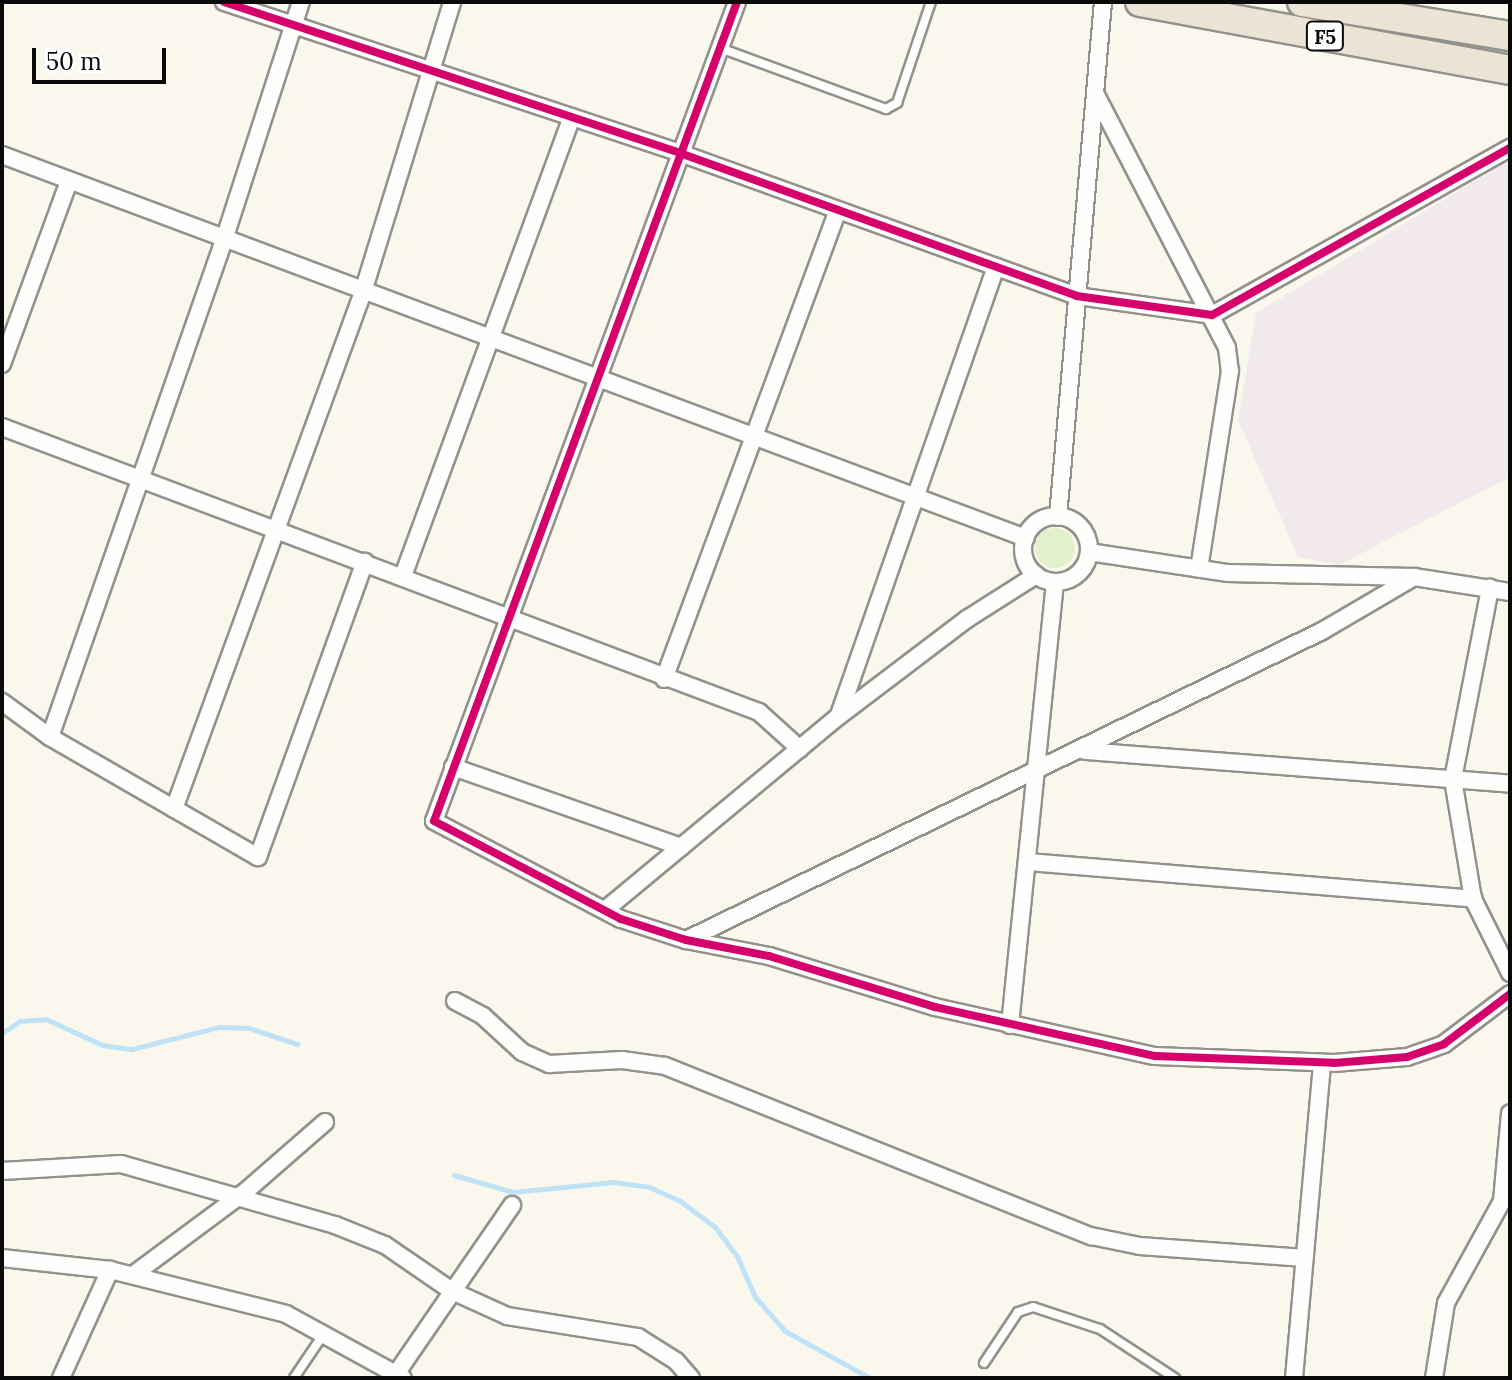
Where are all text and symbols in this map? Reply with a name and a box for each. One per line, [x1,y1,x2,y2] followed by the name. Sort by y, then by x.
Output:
[1305,20,1345,52] road number: F5
[36,32,170,82] scale bar
[46,46,102,77] text: 50 m

